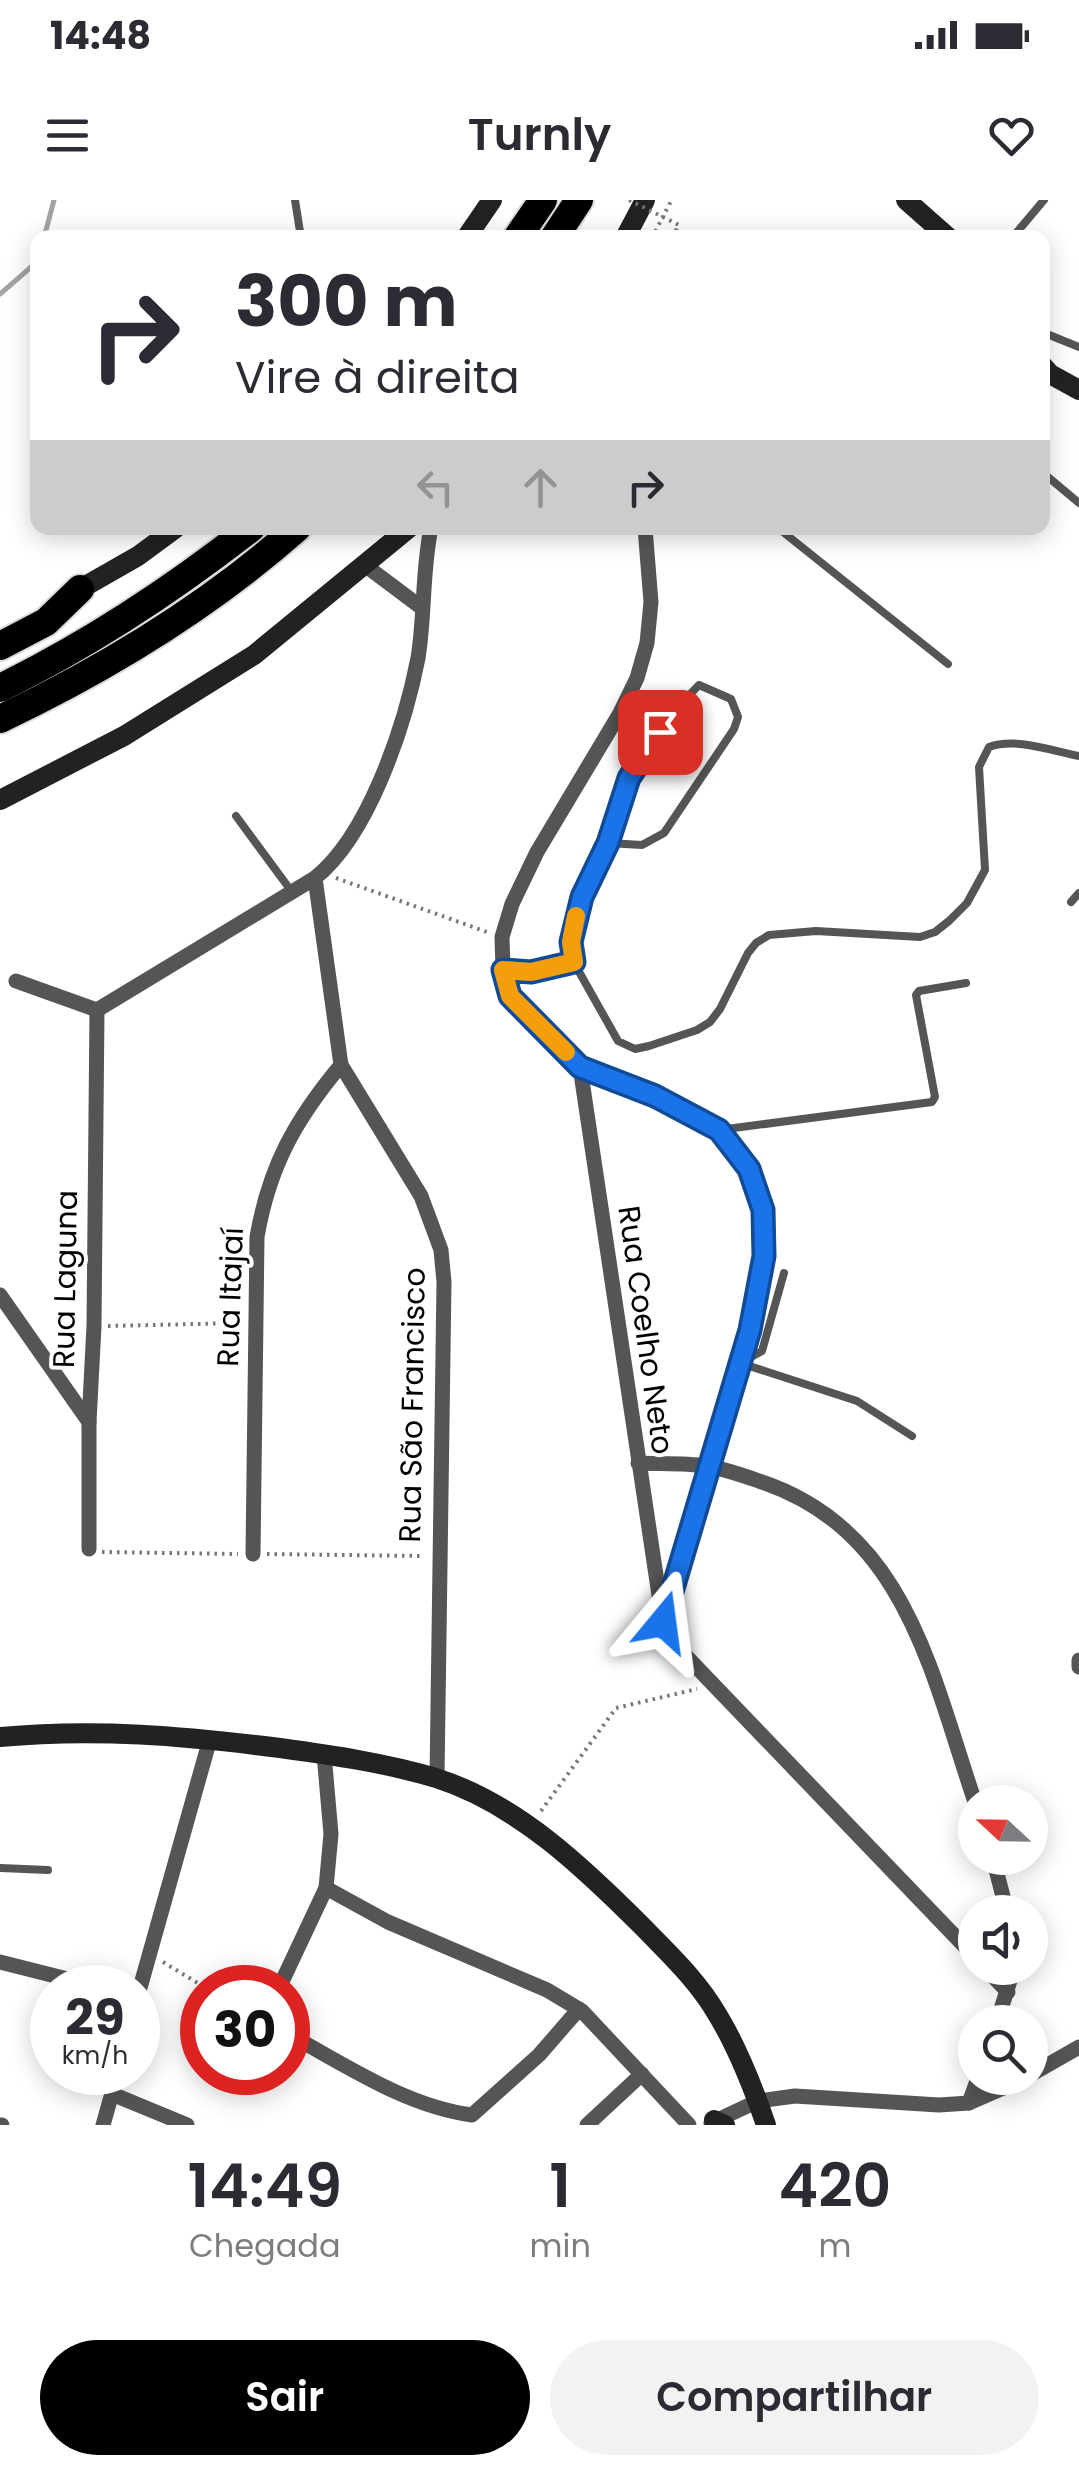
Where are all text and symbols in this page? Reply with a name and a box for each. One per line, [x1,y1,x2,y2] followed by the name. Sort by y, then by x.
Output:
[50,9,151,62] text: 14:48
[468,103,611,166] text: Turnly
[40,108,95,163] icon: menu
[984,108,1039,163] icon: heart
[235,252,458,351] text: 300 m
[70,270,200,400] icon: right
[235,346,520,409] text: Vire à direita
[408,460,463,515] icon: left
[513,460,568,515] icon: ahead
[618,460,673,515] icon: right
[618,690,703,775] pin
[633,705,688,760] icon: arrive
[42,1190,88,1368] street label: Rua Laguna
[607,1203,685,1457] street label: Rua Coelho Neto
[206,1227,254,1367] street label: Rua Itajaí
[388,1267,436,1543] street label: Rua São Francisco
[611,1570,715,1674] position arrow
[958,1785,1048,1875] north arrow
[958,1785,1048,2095] map controls
[958,1895,1048,1985] button: sound
[180,1965,310,2095] speed limit sign: 30
[65,1982,125,2053] text: 29
[958,2005,1048,2095] button: search
[62,2038,128,2073] text: km/h
[188,2144,342,2228] text: 14:49
[549,2144,571,2228] text: 1
[778,2144,891,2228] text: 420
[189,2223,341,2268] text: Chegada
[530,2223,591,2268] text: min
[818,2223,851,2268] text: m
[40,2340,530,2455] button: Sair
[550,2340,1039,2455] button: Compartilhar

